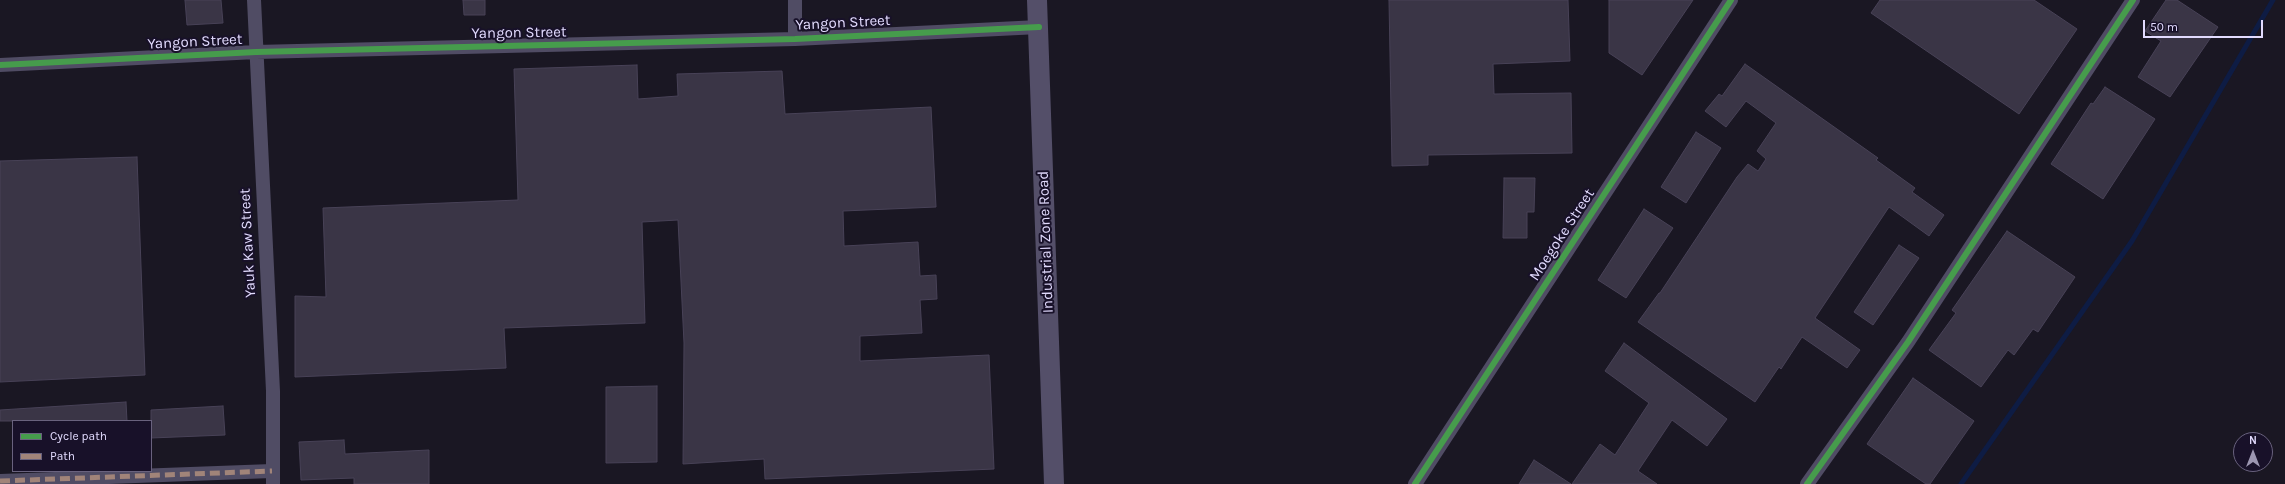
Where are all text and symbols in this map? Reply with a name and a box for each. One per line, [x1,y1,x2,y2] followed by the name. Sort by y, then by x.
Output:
[795,12,891,34] street label: Yangon Street
[2145,12,2265,38] scale bar
[2150,20,2178,34] text: 50 m
[471,23,567,43] street label: Yangon Street
[147,31,243,53] street label: Yangon Street
[1035,170,1057,314] street label: Industrial Zone Road
[1526,186,1598,284] street label: Moegoke Street
[236,188,260,298] street label: Yauk Kaw Street
[12,420,152,472] legend
[50,429,107,443] text: Cycle path
[2233,432,2273,472] north arrow
[2249,434,2257,447] text: N
[50,449,75,463] text: Path

